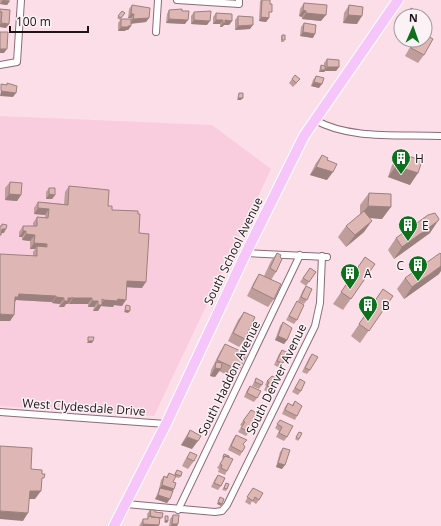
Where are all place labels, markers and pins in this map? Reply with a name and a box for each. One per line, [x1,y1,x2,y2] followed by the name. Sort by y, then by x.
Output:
[390,147,412,175] building icon: H
[415,150,424,167] place label: H
[397,214,419,242] building icon: E
[422,217,429,234] place label: E
[407,254,429,282] building icon: C
[396,257,404,274] place label: C
[339,262,361,290] building icon: A
[364,265,372,282] place label: A
[357,294,379,322] building icon: B
[382,297,390,314] place label: B

